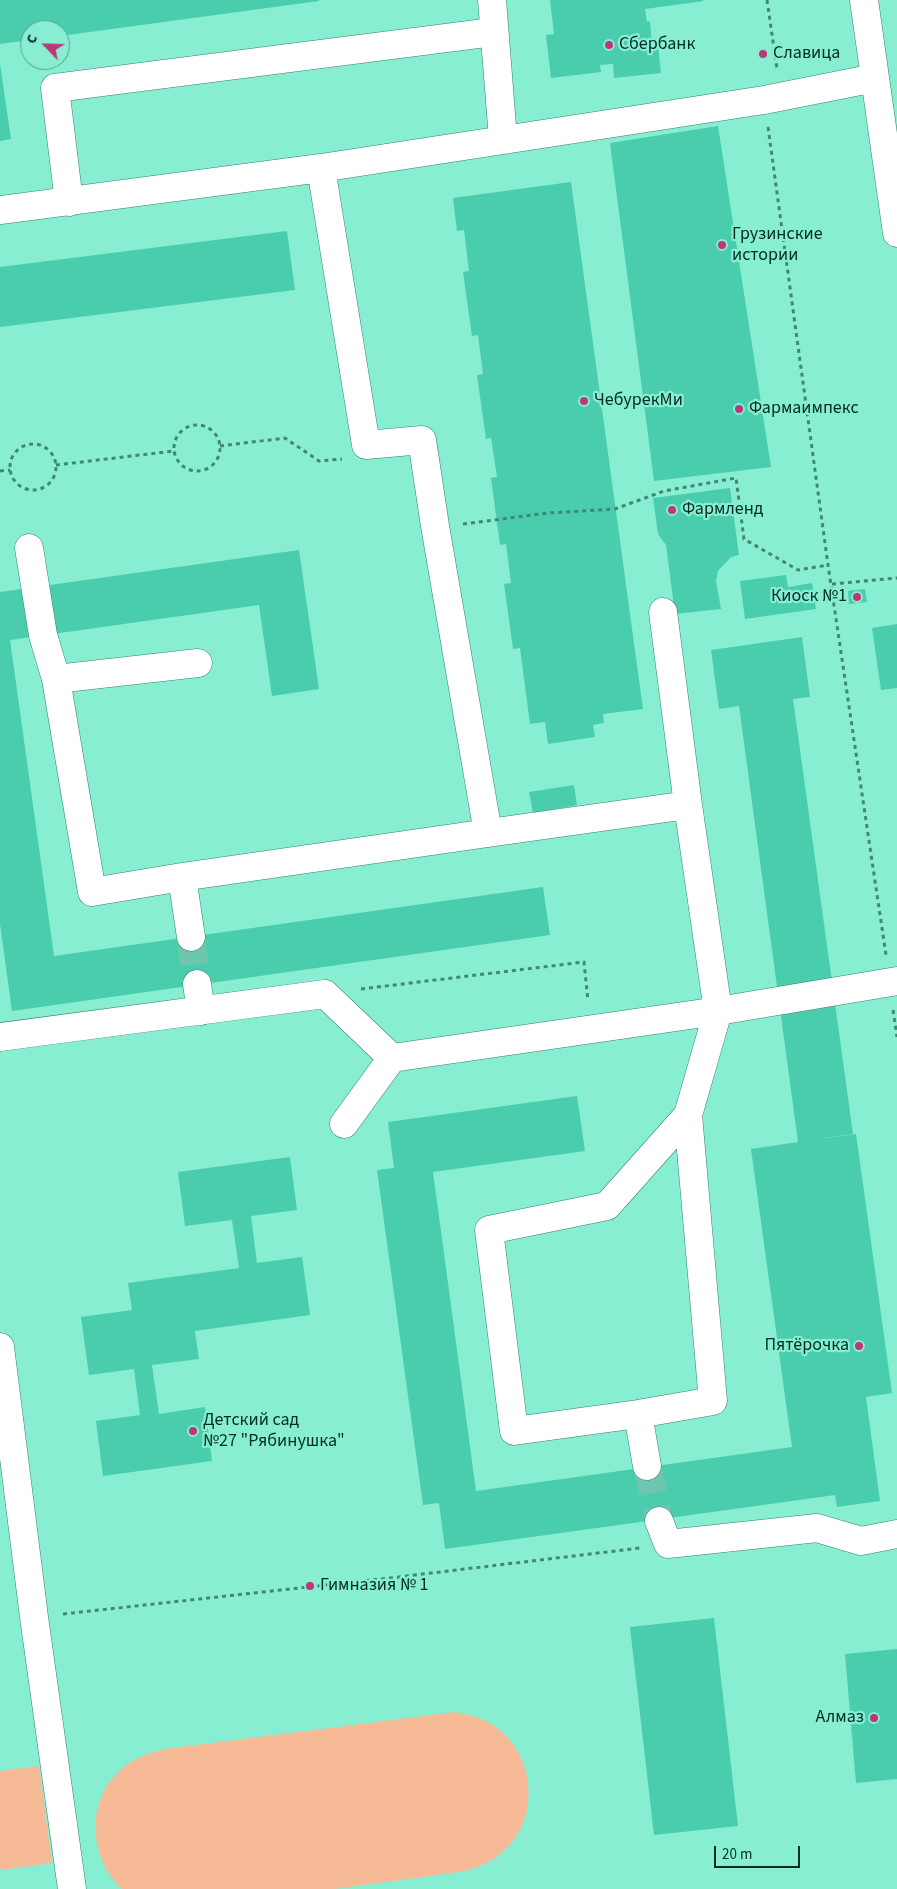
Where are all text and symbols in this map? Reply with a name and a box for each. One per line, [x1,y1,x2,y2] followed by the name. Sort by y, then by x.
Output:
[20,20,70,70] north arrow
[21,32,43,47] text: С
[619,34,695,56] place label: Сбербанк
[603,39,615,51] marker: Сбербанк
[773,43,840,65] place label: Славица
[757,48,769,60] marker: Славица
[732,224,823,266] place label: Грузинские истории
[716,239,728,251] marker: Грузинские истории
[594,390,683,412] place label: ЧебурекМи
[578,395,590,407] marker: ЧебурекМи
[749,398,859,420] place label: Фармаимпекс
[733,403,745,415] marker: Фармаимпекс
[682,499,763,521] place label: Фармленд
[666,504,678,516] marker: Фармленд
[771,586,847,608] place label: Киоск №1
[851,591,863,603] marker: Киоск №1
[764,1335,849,1357] place label: Пятёрочка
[853,1340,865,1352] marker: Пятёрочка
[203,1410,345,1452] place label: Детский сад №27 "Рябинушка"
[187,1425,199,1437] marker: Детский сад №27 "Рябинушка"
[320,1575,429,1597] place label: Гимназия № 1
[304,1580,316,1592] marker: Гимназия № 1
[816,1707,864,1729] place label: Алмаз
[868,1712,880,1724] marker: Алмаз
[717,1836,803,1868] scale bar
[722,1844,752,1865] text: 20 m

